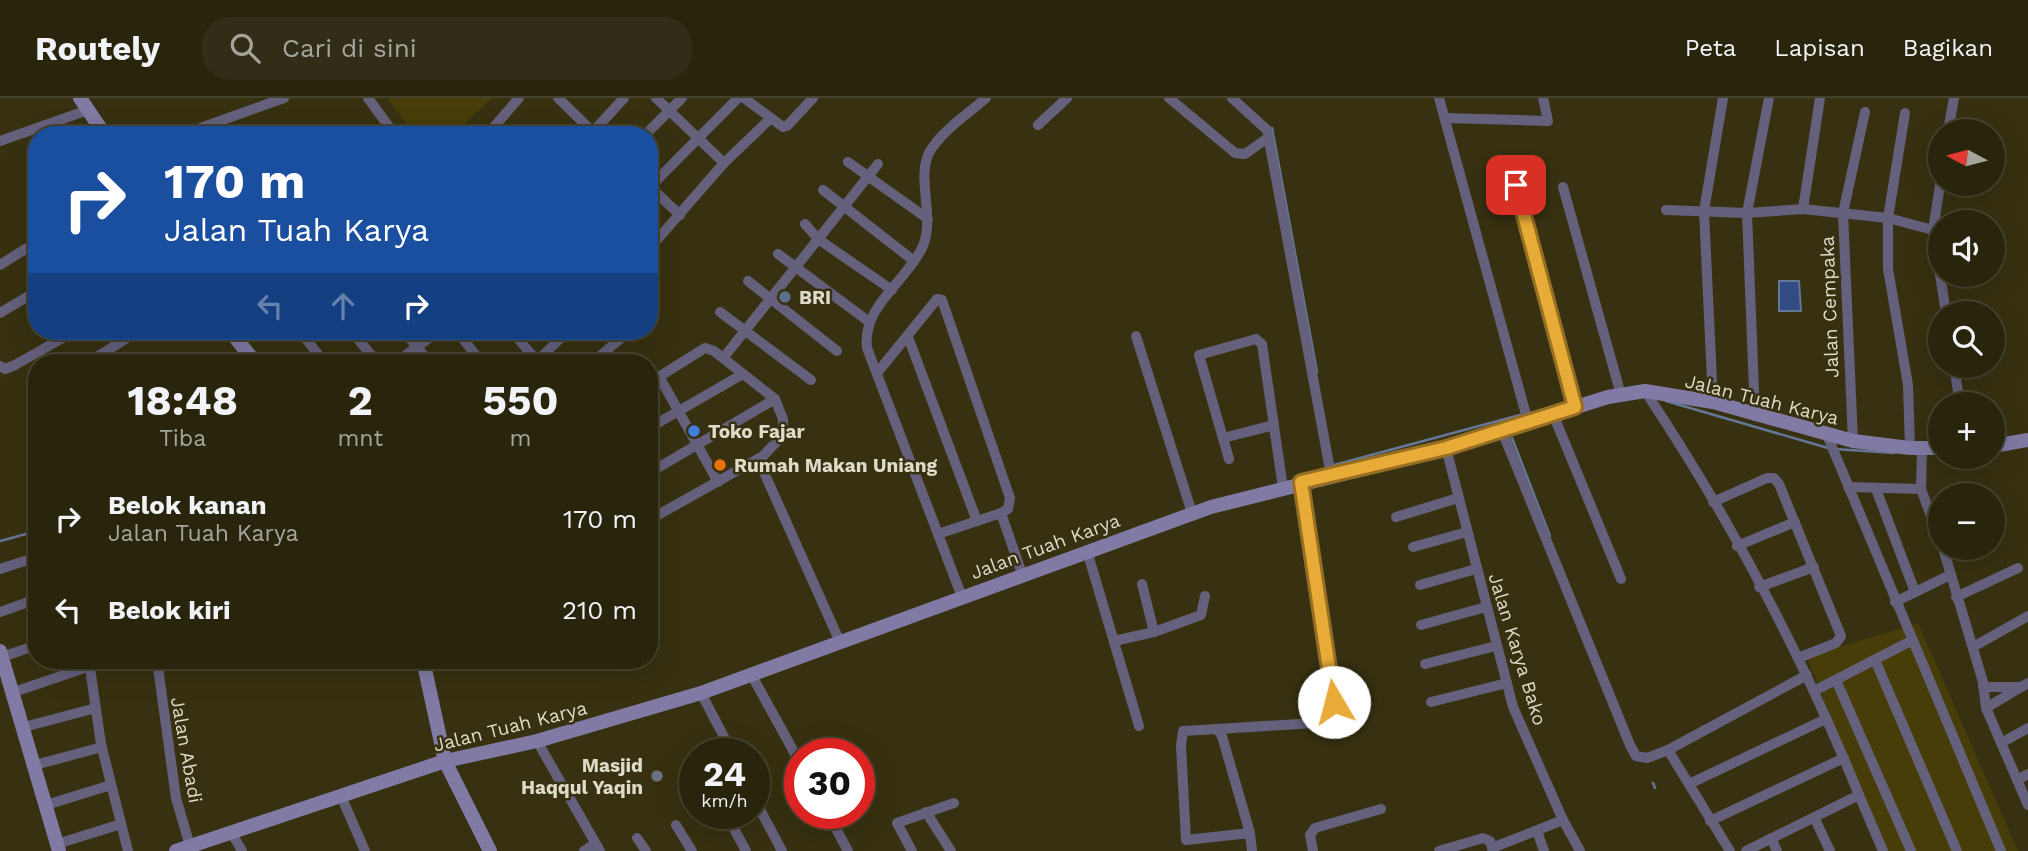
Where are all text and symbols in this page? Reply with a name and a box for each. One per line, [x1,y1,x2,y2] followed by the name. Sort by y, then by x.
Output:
[202,17,692,80] search box
[35,29,160,68] text: Routely
[226,29,264,67] icon: search
[282,33,417,63] text: Cari di sini
[1685,34,1736,62] text: Peta
[1774,34,1865,62] text: Lapisan
[1903,34,1993,62] text: Bagikan
[1928,119,2006,196] north arrow
[1928,119,2005,560] map controls
[164,152,305,210] text: 170 m
[49,154,140,245] icon: right
[1486,155,1546,215] pin
[1497,166,1535,204] icon: arrive
[1928,210,2005,287] button: sound
[164,211,429,249] text: Jalan Tuah Karya
[1816,235,1843,378] street label: Jalan Cempaka
[799,286,831,309] place label: BRI
[251,287,289,325] icon: left
[324,287,362,325] icon: ahead
[397,287,435,325] icon: right
[777,289,793,305] marker: BRI
[1928,301,2005,378] button: search
[1683,369,1841,430] street label: Jalan Tuah Karya
[127,376,238,425] text: 18:48
[348,376,373,425] text: 2
[483,376,559,425] text: 550
[1928,392,2005,469] button: +
[708,420,805,443] place label: Toko Fajar
[686,423,702,439] marker: Toko Fajar
[159,425,206,452] text: Tiba
[337,425,383,452] text: mnt
[510,425,531,452] text: m
[734,454,938,477] place label: Rumah Makan Uniang
[712,457,728,473] marker: Rumah Makan Uniang
[1928,483,2005,560] button: −
[108,490,267,520] text: Belok kanan
[49,500,87,538] icon: right
[563,504,637,534] text: 170 m
[967,509,1123,584] street label: Jalan Tuah Karya
[108,520,299,547] text: Jalan Tuah Karya
[1483,570,1552,728] street label: Jalan Karya Bako
[49,591,87,629] icon: left
[108,595,231,625] text: Belok kiri
[562,595,637,625] text: 210 m
[1297,665,1371,739] position arrow
[166,695,207,805] street label: Jalan Abadi
[431,696,590,757] street label: Jalan Tuah Karya
[784,738,875,829] speed limit sign: 30
[703,753,746,795] text: 24
[521,754,643,799] place label: Masjid Haqqul Yaqin
[649,768,665,784] marker: Masjid Haqqul Yaqin
[701,790,748,811] text: km/h

